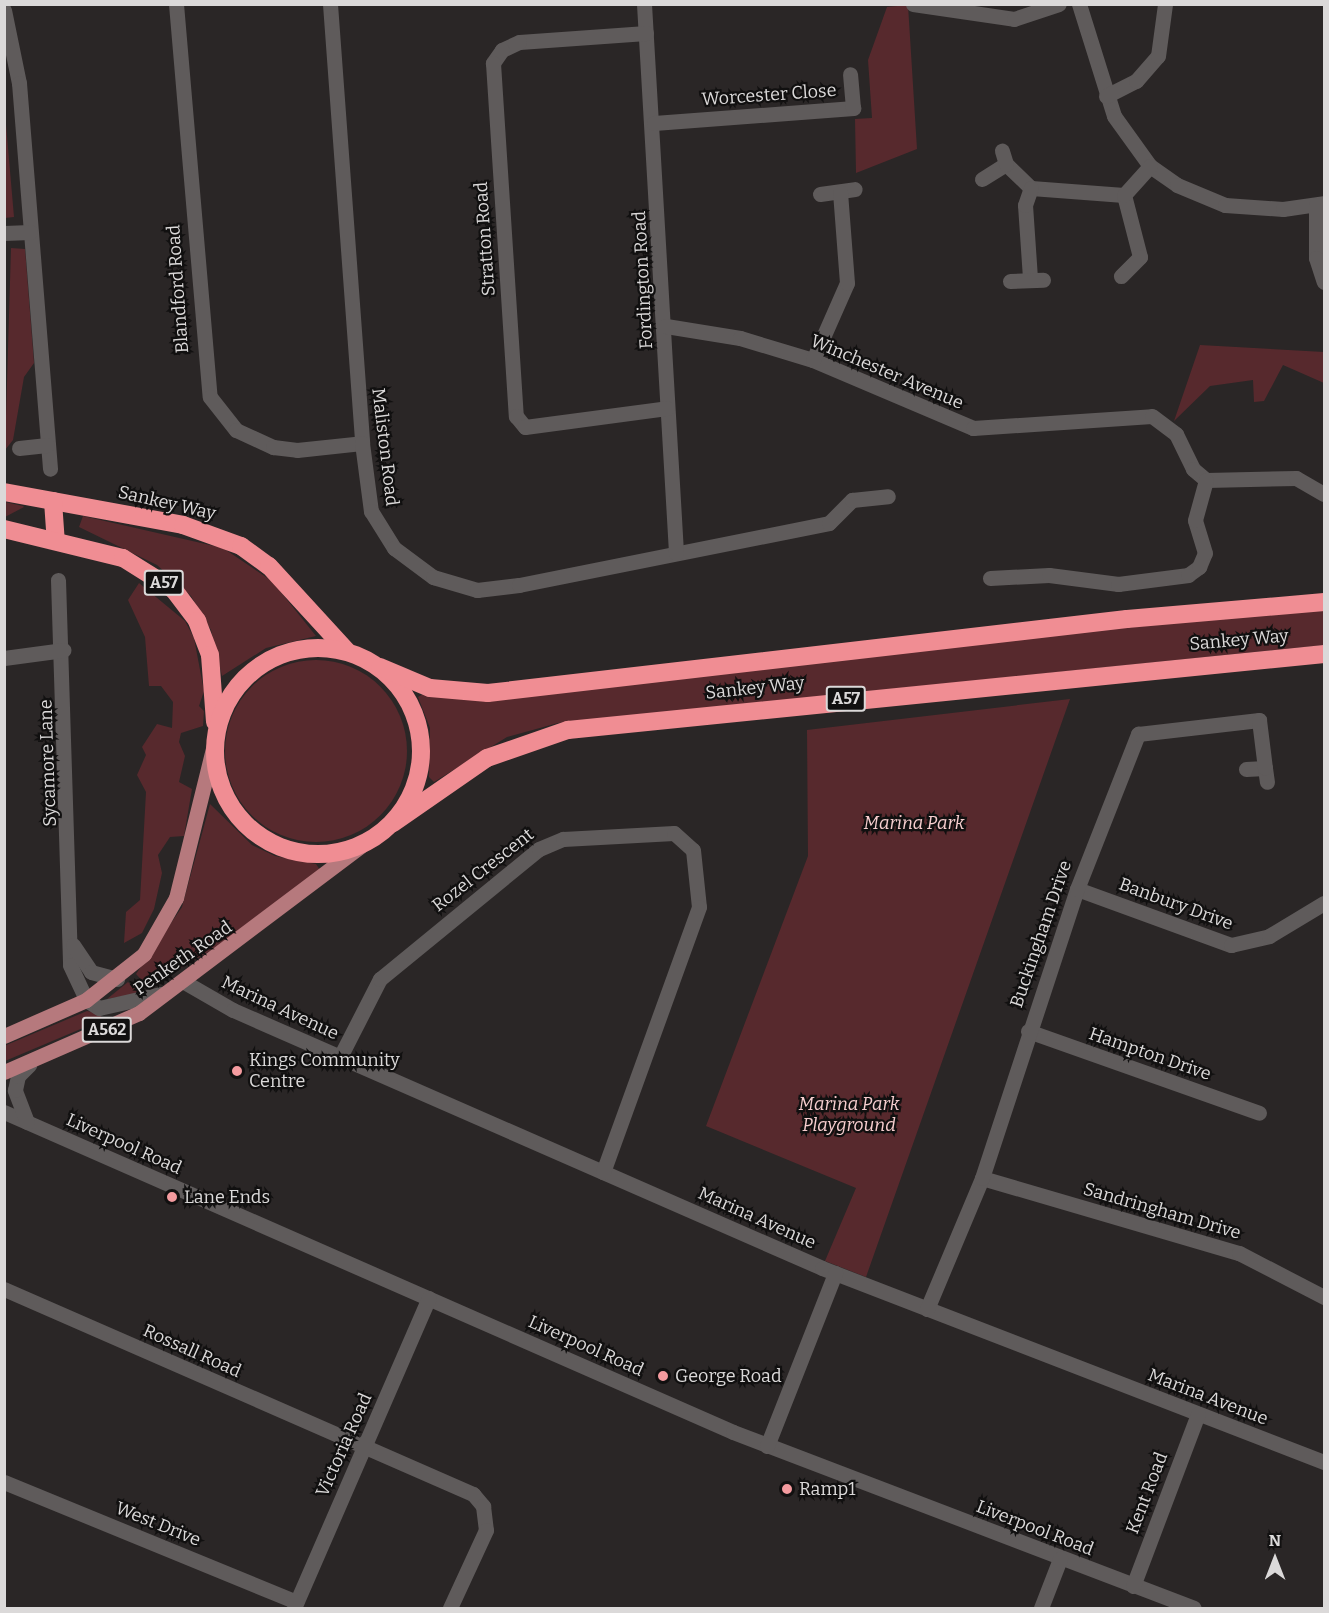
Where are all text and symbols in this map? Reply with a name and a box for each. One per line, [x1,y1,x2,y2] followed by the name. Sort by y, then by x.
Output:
[701,80,837,110] street label: Worcester Close
[470,181,500,297] street label: Stratton Road
[629,210,657,350] street label: Fordington Road
[163,224,193,354] street label: Blandford Road
[807,330,967,414] street label: Winchester Avenue
[367,387,403,507] street label: Maliston Road
[116,481,218,525] street label: Sankey Way
[143,570,185,596] road number: A57
[1188,625,1290,655] street label: Sankey Way
[704,672,806,704] street label: Sankey Way
[825,686,867,712] road number: A57
[35,699,61,827] street label: Sycamore Lane
[864,812,964,834] park label: Marina Park
[428,824,538,916] street label: Rozel Crescent
[1006,858,1076,1010] street label: Buckingham Drive
[1116,873,1236,935] street label: Banbury Drive
[130,916,236,1000] street label: Penketh Road
[218,971,342,1045] street label: Marina Avenue
[82,1017,132,1043] road number: A562
[1086,1023,1214,1085] street label: Hampton Drive
[249,1050,400,1092] place label: Kings Community Centre
[230,1064,244,1078] marker: Kings Community Centre
[799,1094,899,1136] park label: Marina Park Playground
[63,1109,185,1179] street label: Liverpool Road
[1081,1178,1243,1244] street label: Sandringham Drive
[695,1182,819,1254] street label: Marina Avenue
[184,1186,270,1208] place label: Lane Ends
[165,1190,179,1204] marker: Lane Ends
[525,1311,647,1381] street label: Liverpool Road
[140,1320,244,1382] street label: Rossall Road
[1145,1364,1271,1430] street label: Marina Avenue
[675,1365,782,1387] place label: George Road
[656,1369,670,1383] marker: George Road
[312,1390,376,1500] street label: Victoria Road
[1122,1449,1172,1537] street label: Kent Road
[799,1478,856,1500] place label: Ramp1
[780,1482,794,1496] marker: Ramp1
[973,1496,1097,1560] street label: Liverpool Road
[112,1497,204,1551] street label: West Drive
[1245,1529,1305,1589] north arrow
[1269,1531,1281,1550] text: N

